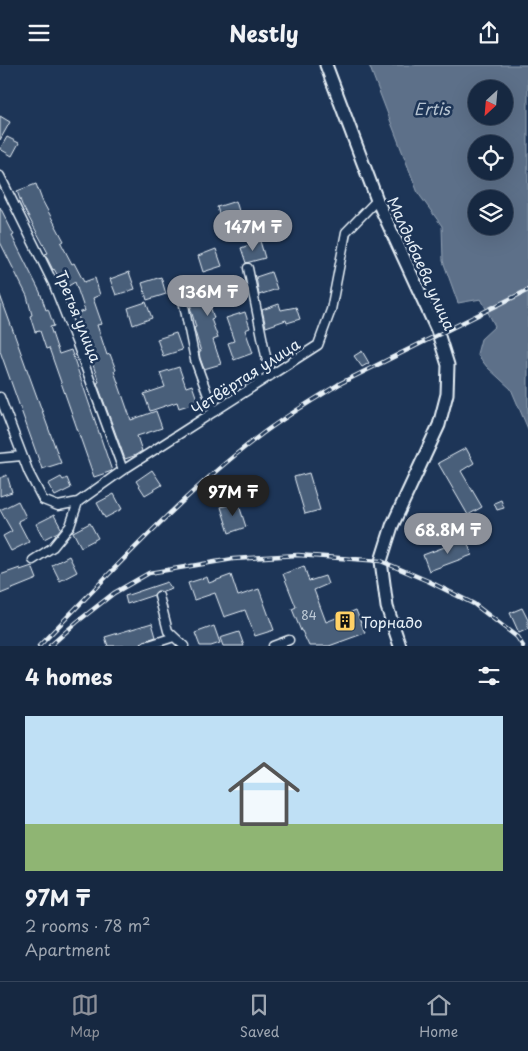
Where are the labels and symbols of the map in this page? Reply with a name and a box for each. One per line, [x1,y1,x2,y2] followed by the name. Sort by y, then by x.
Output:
[468,80,512,125] north arrow
[414,96,452,120] water label: Ertis
[382,193,462,334] street label: Малдыбаева улица
[212,209,294,252] pin: 147M ₸
[50,266,108,366] street label: Третья улица
[167,275,249,317] pin: 136M ₸
[186,332,305,420] street label: Четвёртая улица
[198,475,268,517] pin: 97M ₸
[402,513,494,555] pin: 68.8M ₸
[301,606,317,624] house number: 84
[333,609,357,633] building icon: Торнадо
[361,610,422,633] place label: Торнадо

